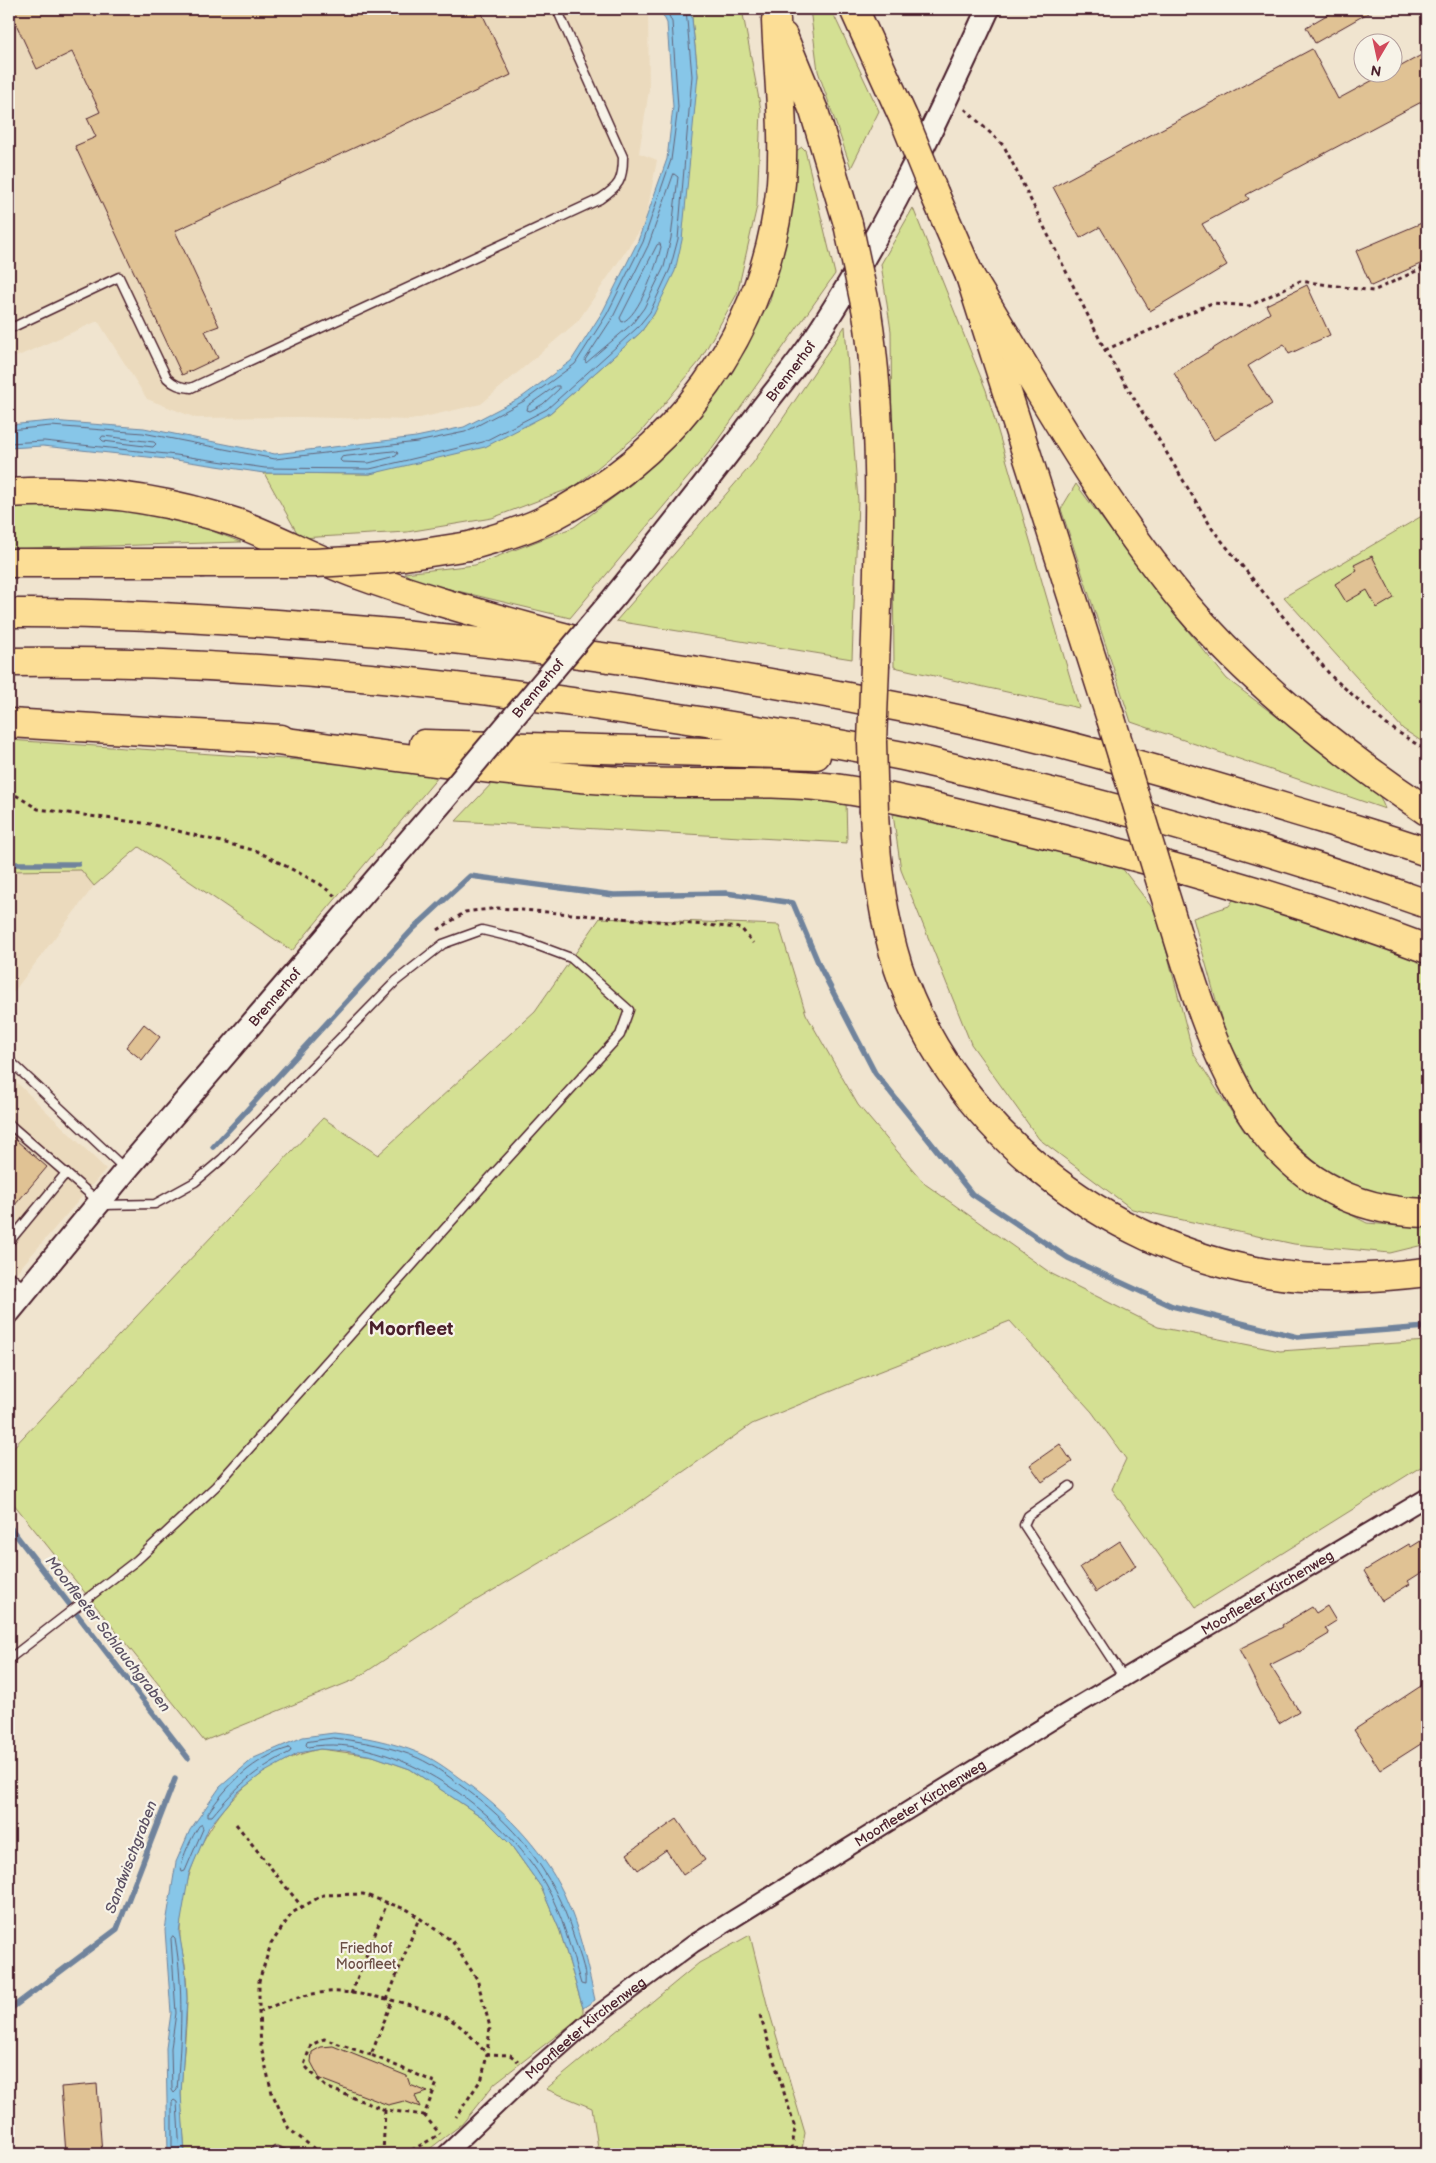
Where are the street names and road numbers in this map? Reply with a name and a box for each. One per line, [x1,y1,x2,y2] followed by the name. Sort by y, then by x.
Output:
[762,337,820,405] street label: Brennerhof
[509,655,568,721] street label: Brennerhof
[245,964,305,1030] street label: Brennerhof
[1198,1547,1337,1639] street label: Moorfleeter Kirchenweg
[852,1756,989,1851] street label: Moorfleeter Kirchenweg
[522,1974,649,2083] street label: Moorfleeter Kirchenweg

